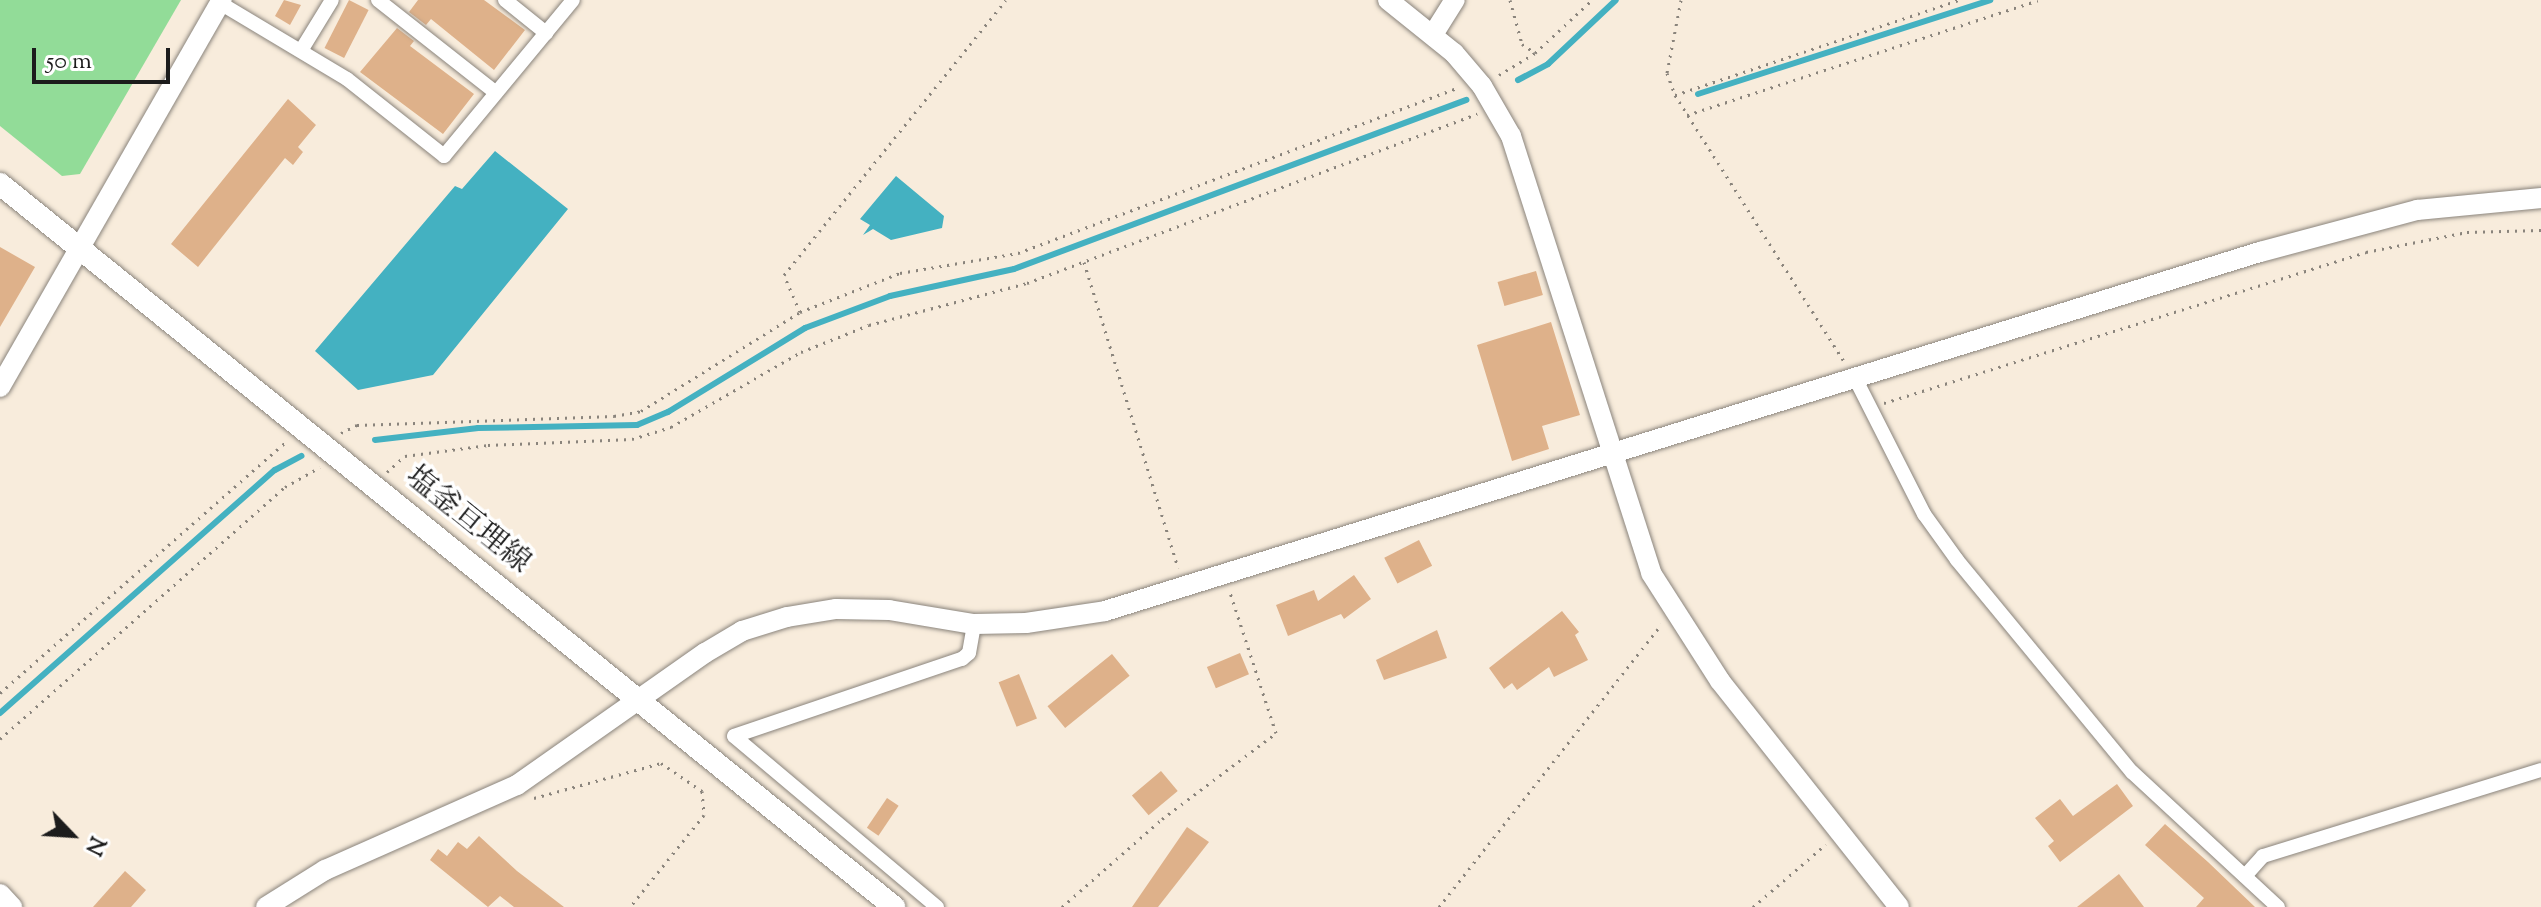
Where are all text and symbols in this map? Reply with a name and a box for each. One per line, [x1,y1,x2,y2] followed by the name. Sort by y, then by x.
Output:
[36,32,174,82] scale bar
[46,45,92,79] text: 50 m
[397,460,537,582] street label: 塩釜亘理線
[32,795,112,875] north arrow
[76,830,112,860] text: N

